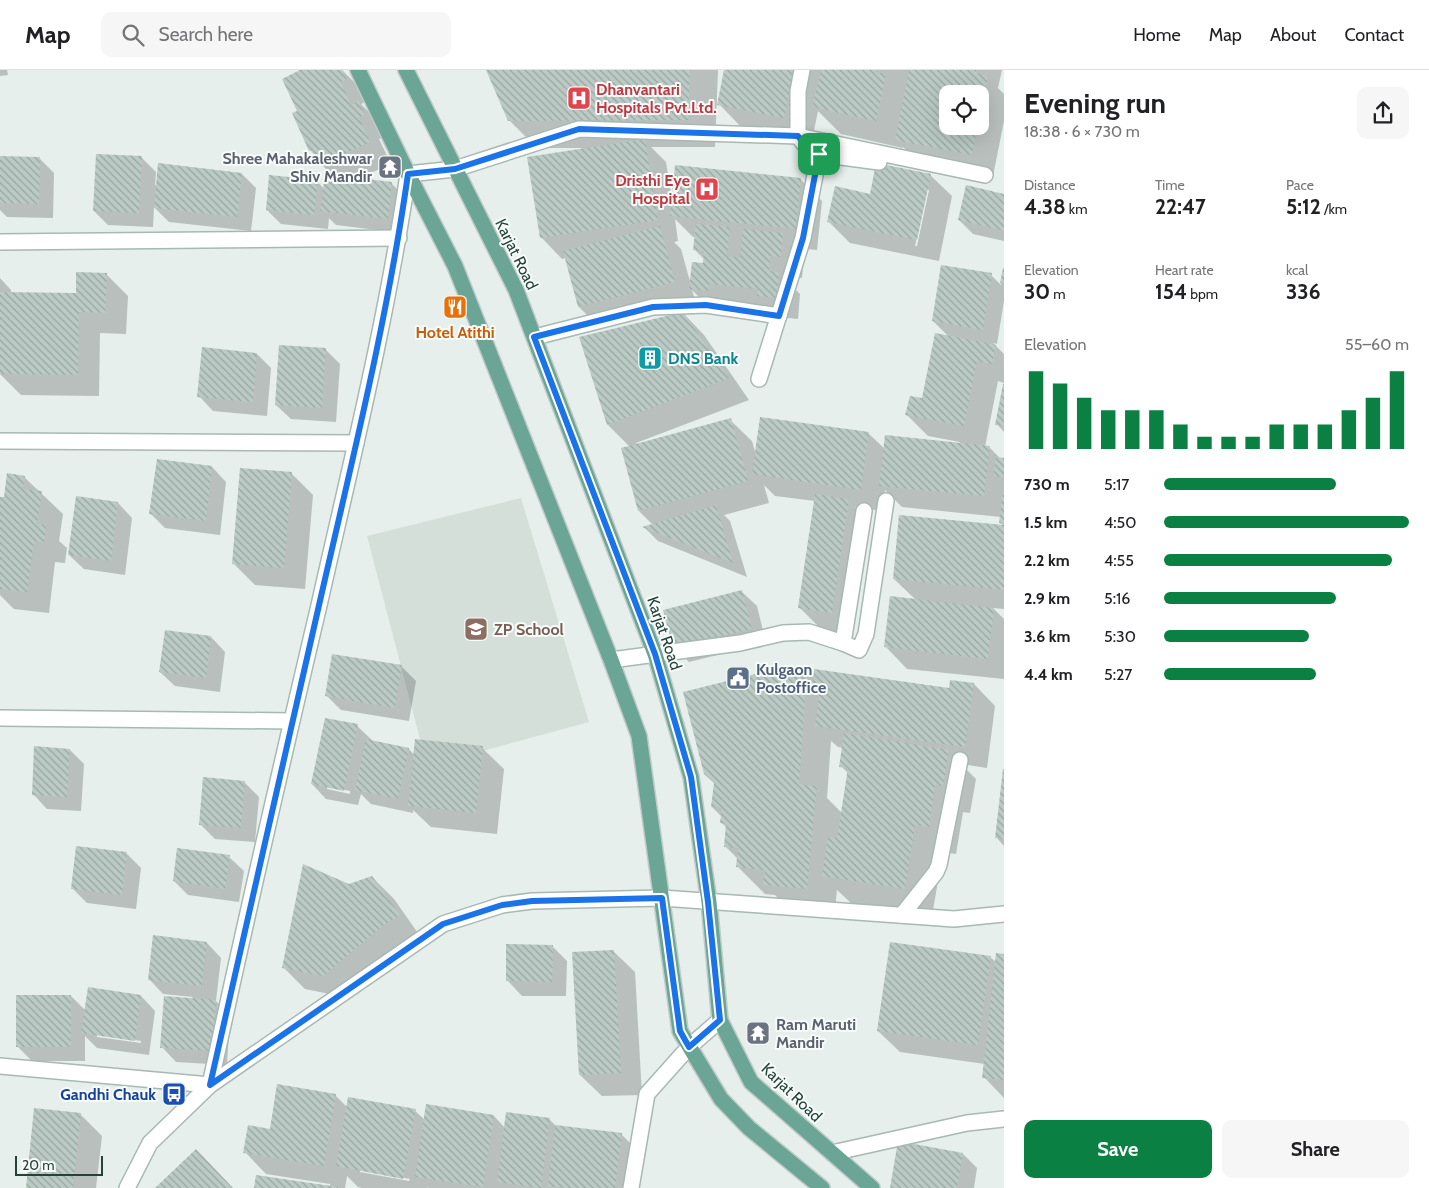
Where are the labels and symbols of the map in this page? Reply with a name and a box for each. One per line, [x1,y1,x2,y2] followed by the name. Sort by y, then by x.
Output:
[596,80,717,117] place label: Dhanvantari Hospitals Pvt.Ltd.
[566,85,592,111] hospital icon: Dhanvantari Hospitals Pvt.Ltd.
[798,133,840,175] pin
[223,149,373,186] place label: Shree Mahakaleshwar Shiv Mandir
[377,154,403,180] temple icon: Shree Mahakaleshwar Shiv Mandir
[615,171,690,208] place label: Dristhi Eye Hospital
[694,176,720,202] hospital icon: Dristhi Eye Hospital
[491,216,542,293] street label: Karjat Road
[442,294,468,320] restaurant icon: Hotel Atithi
[415,323,495,342] place label: Hotel Atithi
[637,345,663,371] building icon: DNS Bank
[668,349,739,368] place label: DNS Bank
[643,594,686,672] street label: Karjat Road
[463,616,489,642] school or university icon: ZP School
[494,620,564,639] place label: ZP School
[756,660,826,697] place label: Kulgaon Postoffice
[725,665,751,691] public building icon: Kulgaon Postoffice
[776,1015,856,1052] place label: Ram Maruti Mandir
[745,1020,771,1046] temple icon: Ram Maruti Mandir
[758,1059,826,1126] street label: Karjat Road
[161,1081,187,1107] bus stop icon: Gandhi Chauk
[60,1085,156,1104] place label: Gandhi Chauk
[15,1153,102,1176] scale bar

